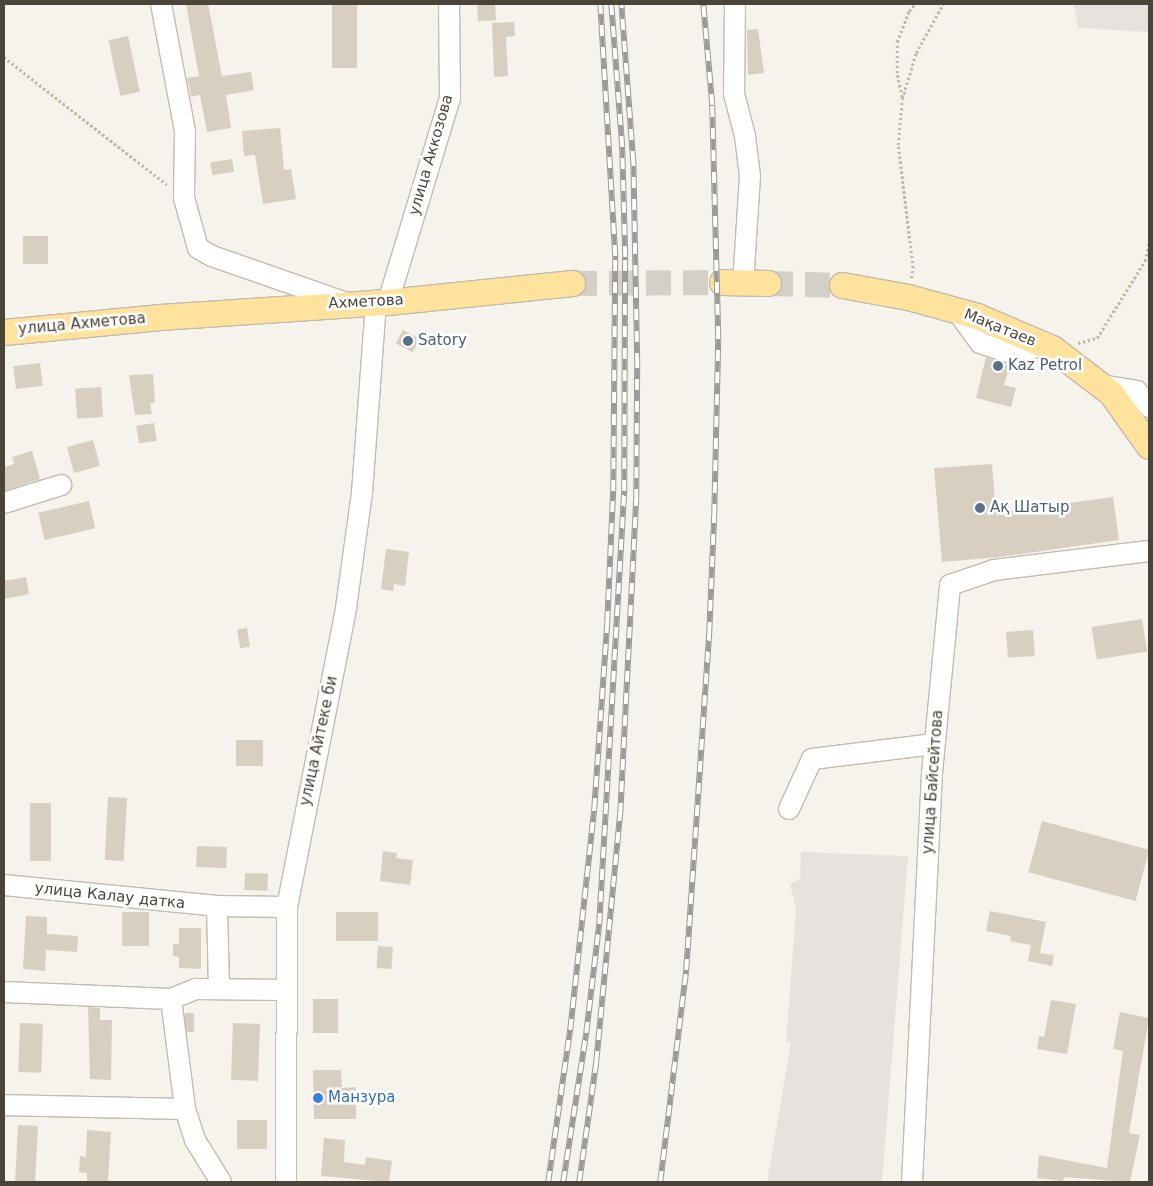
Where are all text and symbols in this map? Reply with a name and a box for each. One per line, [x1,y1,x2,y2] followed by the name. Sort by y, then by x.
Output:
[405,92,457,218] street label: улица Аккозова
[328,291,404,313] street label: Ахметова
[961,305,1039,351] street label: Мақатаев
[17,309,147,339] street label: улица Ахметова
[418,332,467,350] place label: Satory
[402,335,414,347] marker: Satory
[1008,357,1082,375] place label: Kaz Petrol
[992,360,1004,372] marker: Kaz Petrol
[990,499,1069,517] place label: Ақ Шатыр
[974,502,986,514] marker: Ақ Шатыр
[296,674,342,808] street label: улица Айтеке би
[919,709,947,855] street label: улица Байсейтова
[34,879,186,913] street label: улица Калау датка
[328,1089,396,1107] place label: Манзура
[312,1092,324,1104] marker: Манзура

